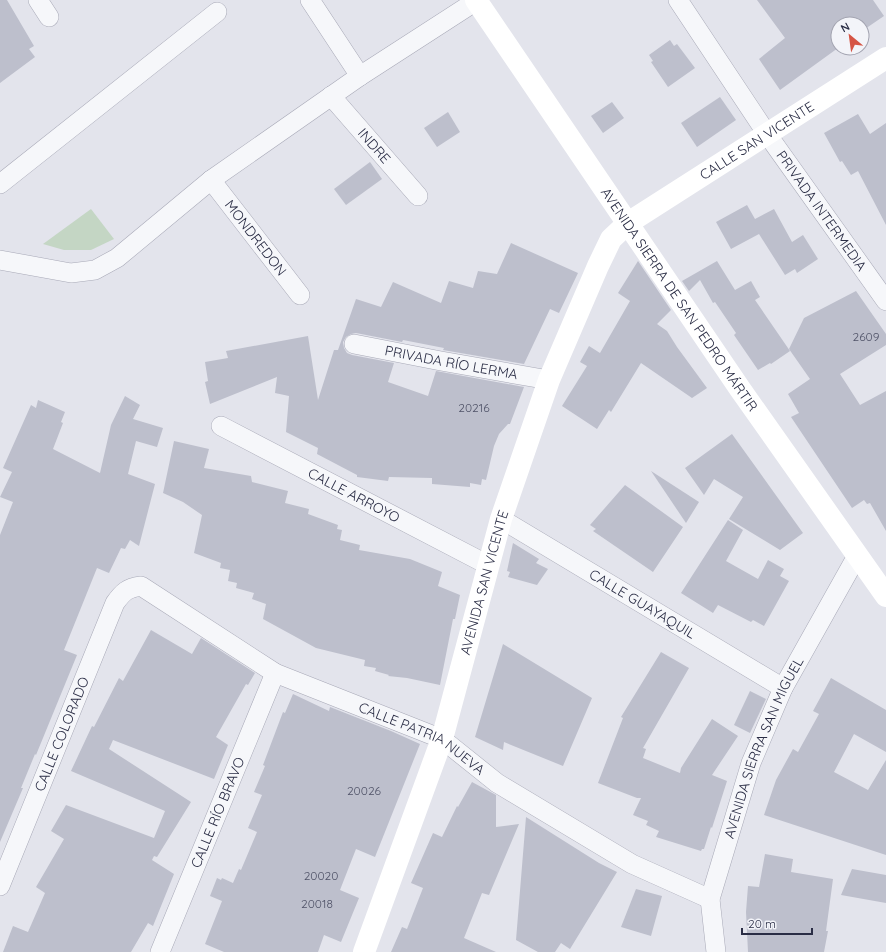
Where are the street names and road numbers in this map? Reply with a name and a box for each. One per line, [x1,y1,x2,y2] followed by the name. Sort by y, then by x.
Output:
[696,97,818,184] street label: CALLE SAN VICENTE
[354,124,395,167] street label: INDRE
[773,147,871,274] street label: PRIVADA INTERMEDIA
[597,184,762,415] street label: AVENIDA SIERRA DE SAN PEDRO MÁRTIR
[221,196,291,279] street label: MONDREDON
[383,341,519,383] street label: PRIVADA RÍO LERMA
[305,464,403,527] street label: CALLE ARROYO
[456,508,512,657] street label: AVENIDA SAN VICENTE
[586,565,700,643] street label: CALLE GUAYAQUIL
[720,653,808,841] street label: AVENIDA SIERRA SAN MIGUEL
[30,674,93,794] street label: CALLE COLORADO
[356,698,489,779] street label: CALLE PATRIA NUEVA
[187,754,249,871] street label: CALLE RÍO BRAVO

